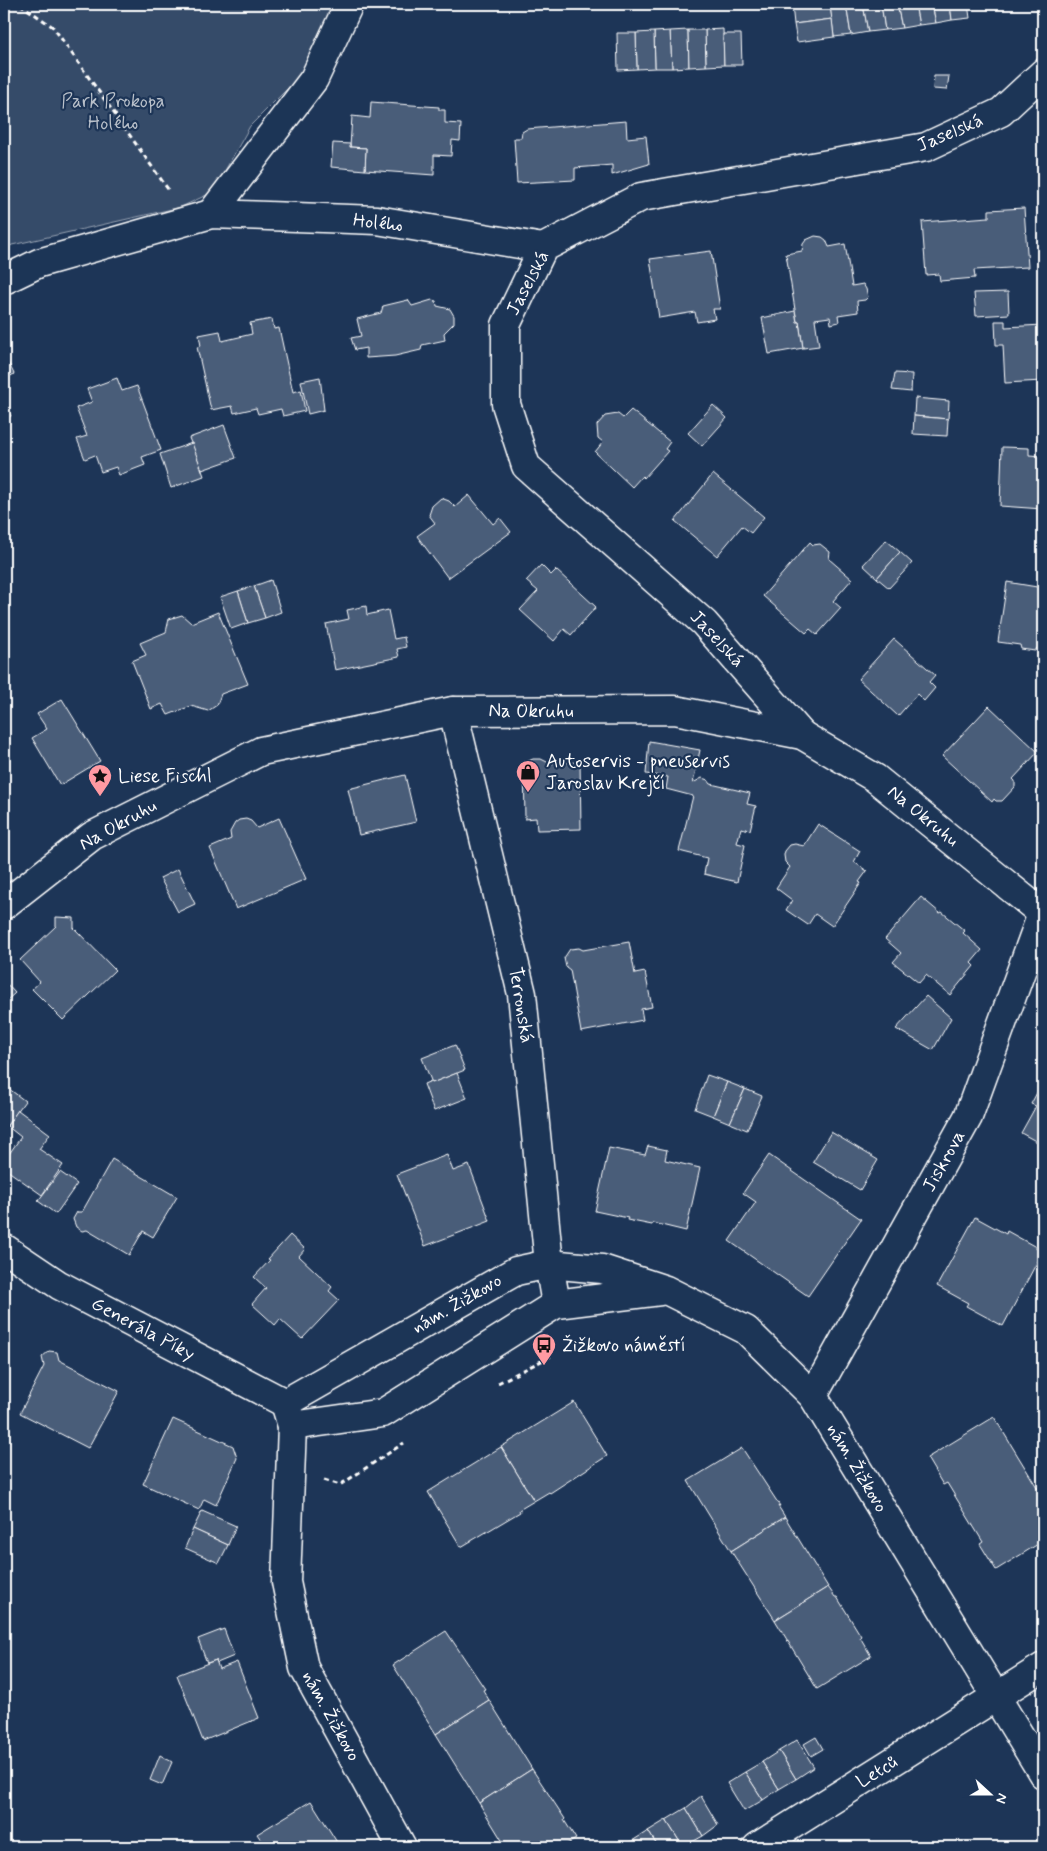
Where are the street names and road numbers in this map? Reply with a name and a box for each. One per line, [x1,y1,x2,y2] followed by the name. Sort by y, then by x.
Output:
[913,108,987,158] street label: Jaselská
[352,208,405,238] street label: Holého
[501,246,555,320] street label: Jaselská
[684,605,750,673] street label: Jaselská
[488,699,574,724] street label: Na Okruhu
[882,780,964,852] street label: Na Okruhu
[75,793,161,857] street label: Na Okruhu
[503,965,539,1045] street label: Terronská
[917,1126,971,1196] street label: Jiskrova
[407,1268,507,1340] street label: nám. Žižkovo
[87,1291,199,1367] street label: Generála Píky
[821,1419,893,1517] street label: nám. Žižkovo
[296,1666,366,1766] street label: nám. Žižkovo
[852,1750,902,1794] street label: Letců

